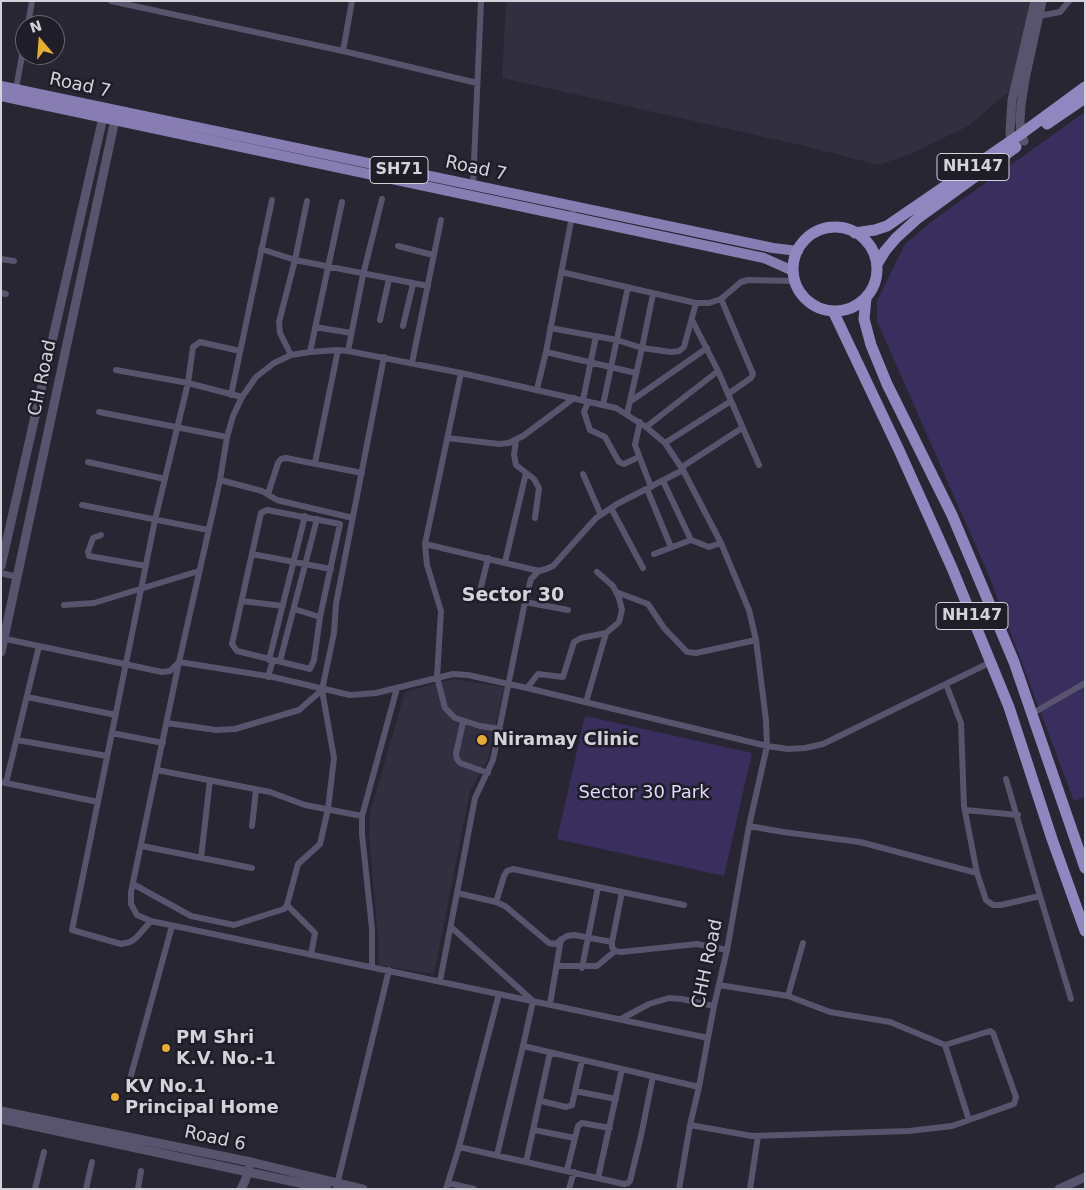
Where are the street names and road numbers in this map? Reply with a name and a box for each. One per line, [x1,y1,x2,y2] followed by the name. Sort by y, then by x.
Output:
[47,69,113,103] street label: Road 7
[443,152,509,186] street label: Road 7
[937,154,1009,180] road number: NH147
[370,156,428,184] road number: SH71
[24,338,62,418] street label: CH Road
[936,602,1008,630] road number: NH147
[688,917,728,1011] street label: CHH Road
[182,1122,248,1156] street label: Road 6

